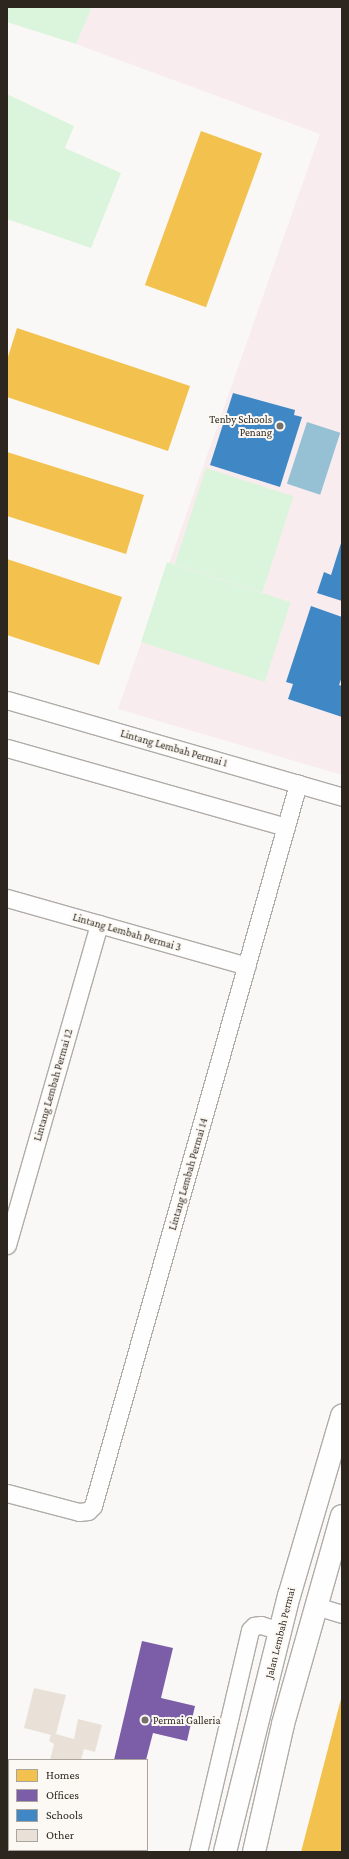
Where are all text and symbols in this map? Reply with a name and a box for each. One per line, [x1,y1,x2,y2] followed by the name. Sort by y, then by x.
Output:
[209,413,272,439] place label: Tenby Schools Penang
[275,421,285,431] marker: Tenby Schools Penang
[119,726,229,770] street label: Lintang Lembah Permai 1
[71,910,183,954] street label: Lintang Lembah Permai 3
[31,1027,75,1143] street label: Lintang Lembah Permai 12
[166,1116,210,1232] street label: Lintang Lembah Permai 14
[262,1586,298,1680] street label: Jalan Lembah Permai
[153,1713,220,1727] place label: Permai Galleria
[140,1715,150,1725] marker: Permai Galleria
[8,1759,148,1851] legend
[46,1768,79,1782] text: Homes
[46,1788,79,1802] text: Offices
[46,1808,83,1822] text: Schools
[46,1828,74,1842] text: Other

